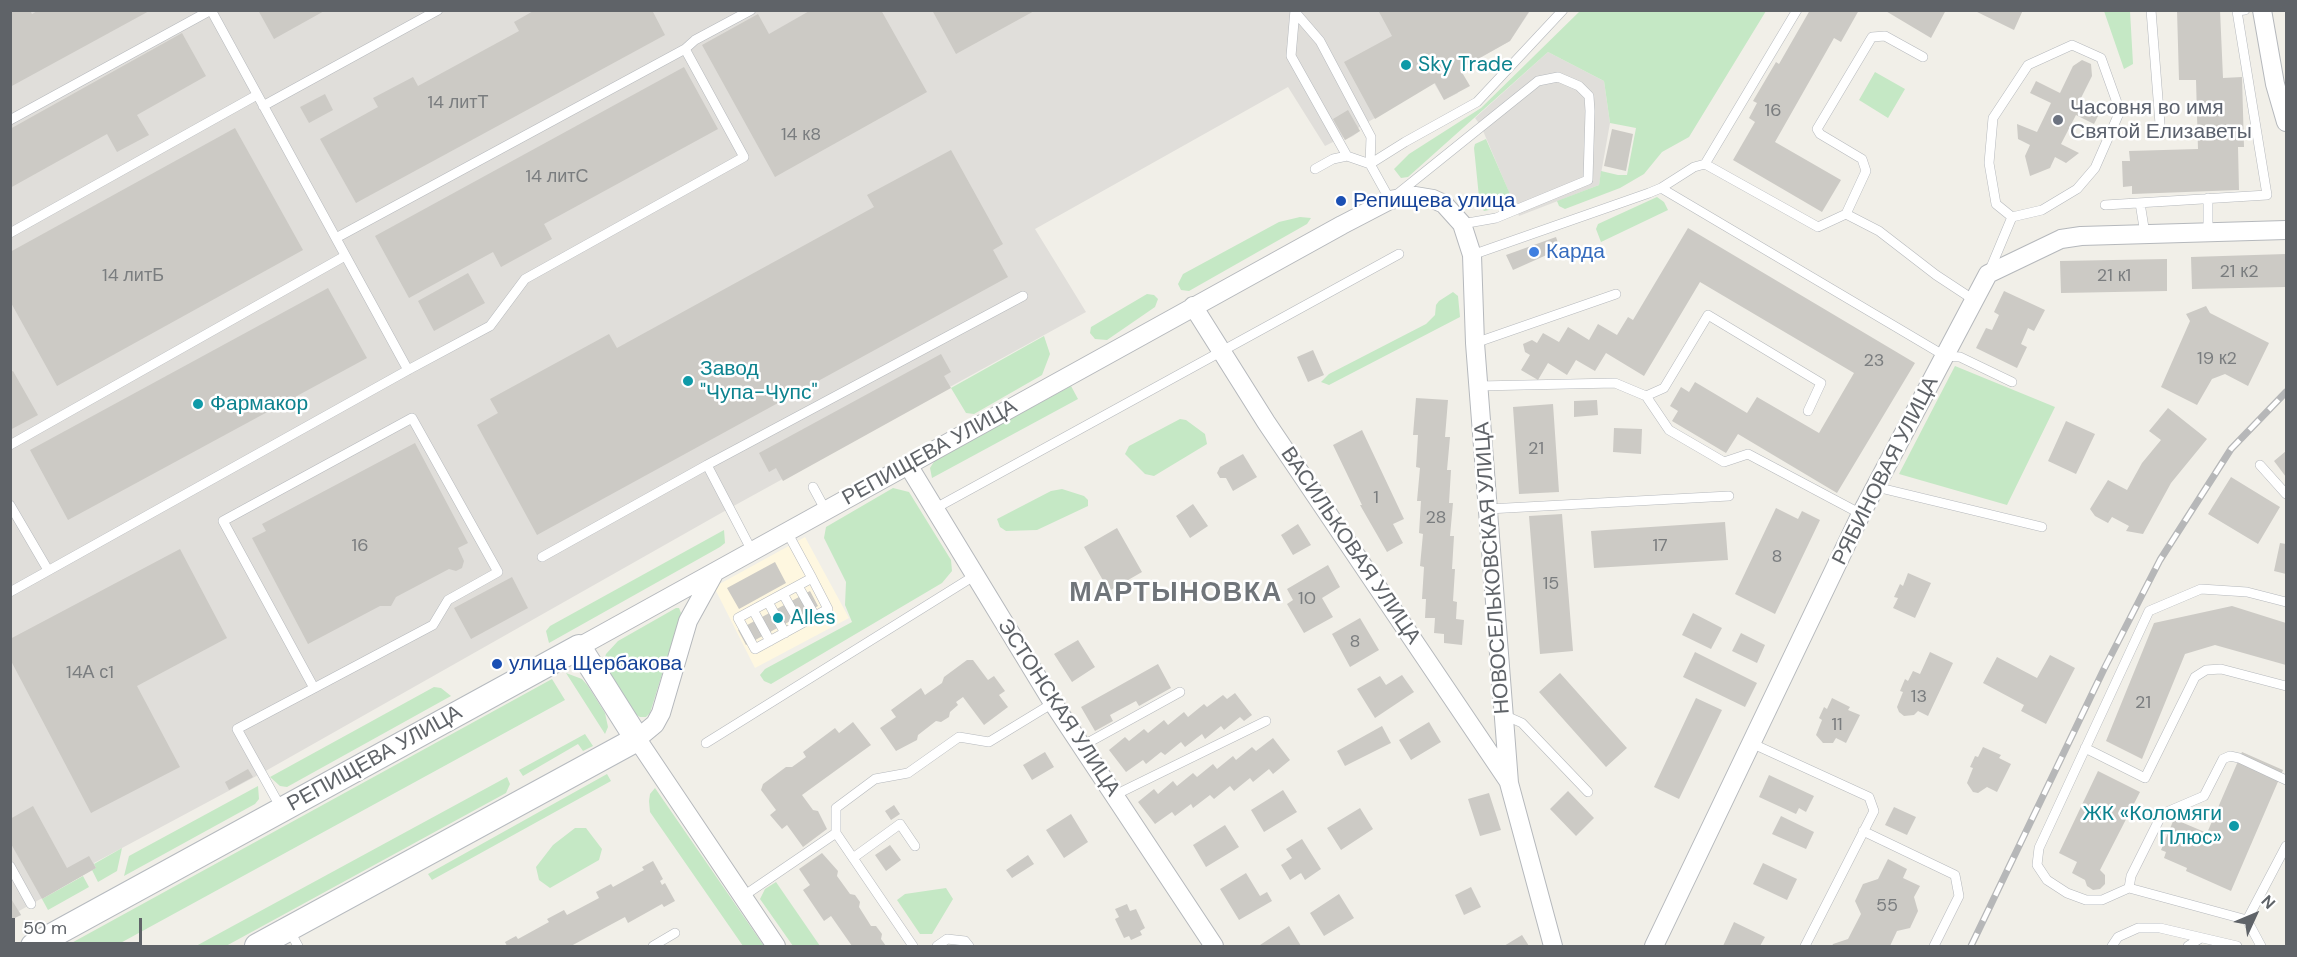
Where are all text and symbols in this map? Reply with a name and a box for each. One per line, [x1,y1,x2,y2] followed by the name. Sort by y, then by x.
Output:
[1418,52,1513,78] place label: Sky Trade
[1399,58,1413,72] marker: Sky Trade
[427,92,489,114] house number: 14 литТ
[2070,95,2252,145] place label: Часовня во имя Святой Елизаветы
[1765,100,1781,122] house number: 16
[2051,113,2065,127] marker: Часовня во имя Святой Елизаветы
[781,124,821,146] house number: 14 к8
[525,166,589,188] house number: 14 литС
[1353,188,1516,214] place label: Репищева улица
[1334,194,1348,208] marker: Репищева улица
[1546,239,1605,265] place label: Карда
[1527,245,1541,259] marker: Карда
[2219,261,2259,283] house number: 21 к2
[102,265,164,287] house number: 14 литБ
[2097,265,2131,287] house number: 21 к1
[2197,348,2237,370] house number: 19 к2
[1863,350,1885,372] house number: 23
[700,356,817,406] place label: Завод "Чупа-Чупс"
[1828,373,1944,569] street label: РЯБИНОВАЯ УЛИЦА
[681,374,695,388] marker: Завод "Чупа-Чупс"
[210,391,308,417] place label: Фармакор
[838,395,1022,511] street label: РЕПИЩЕВА УЛИЦА
[191,397,205,411] marker: Фармакор
[1470,421,1516,715] street label: НОВОСЕЛЬКОВСКАЯ УЛИЦА
[1528,438,1544,460] house number: 21
[1275,443,1425,649] street label: ВАСИЛЬКОВАЯ УЛИЦА
[1373,487,1379,509] house number: 1
[1425,507,1447,529] house number: 28
[352,535,368,557] house number: 16
[1652,535,1668,557] house number: 17
[1772,546,1782,568] house number: 8
[1543,573,1559,595] house number: 15
[1069,578,1283,610] district label: МАРТЫНОВКА
[1298,588,1316,610] house number: 10
[790,605,836,631] place label: Alles
[771,611,785,625] marker: Alles
[991,615,1125,801] street label: ЭСТОНСКАЯ УЛИЦА
[1350,631,1360,653] house number: 8
[509,651,682,677] place label: улица Щербакова
[490,657,504,671] marker: улица Щербакова
[66,662,114,684] house number: 14А с1
[1911,686,1927,708] house number: 13
[2135,692,2151,714] house number: 21
[283,701,467,817] street label: РЕПИЩЕВА УЛИЦА
[1831,714,1843,736] house number: 11
[2082,801,2222,851] place label: ЖК «Коломяги Плюс»
[2227,819,2241,833] marker: ЖК «Коломяги Плюс»
[2225,885,2285,945] north arrow
[2257,891,2280,914] text: N
[1876,895,1898,917] house number: 55
[15,906,146,944] scale bar
[23,916,67,940] text: 50 m

